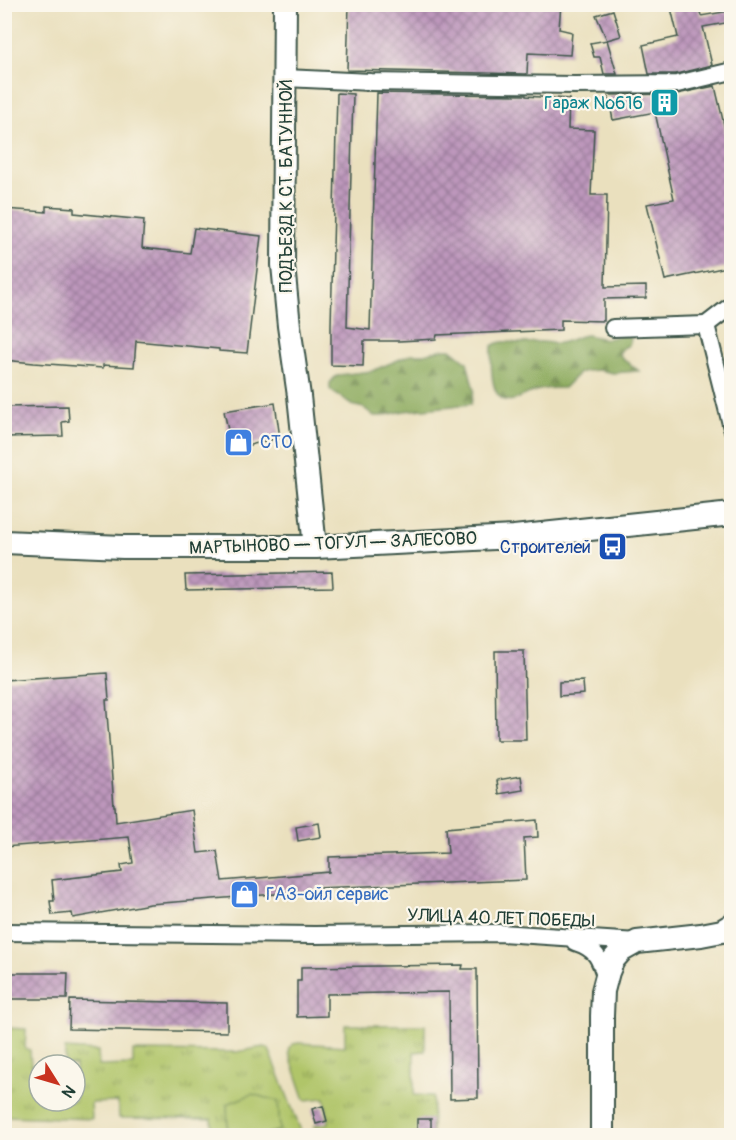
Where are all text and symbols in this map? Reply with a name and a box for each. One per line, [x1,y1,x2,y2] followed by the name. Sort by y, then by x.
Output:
[275,79,298,292] street label: ПОДЪЕЗД К СТ. БАТУННОЙ
[648,87,680,119] building icon: Гараж №616
[544,92,643,115] place label: Гараж №616
[223,426,255,458] shop icon: СТО
[260,431,293,454] place label: СТО
[189,527,477,560] street label: МАРТЫНОВО — ТОГУЛ — ЗАЛЕСОВО
[596,531,628,563] bus stop icon: Строителей
[500,536,591,559] place label: Строителей
[229,878,261,910] shop icon: ГАЗ-ойл сервис
[266,883,389,906] place label: ГАЗ-ойл сервис
[407,904,595,933] street label: УЛИЦА 40 ЛЕТ ПОБЕДЫ
[27,1053,87,1113] north arrow
[57,1081,79,1102] text: N

